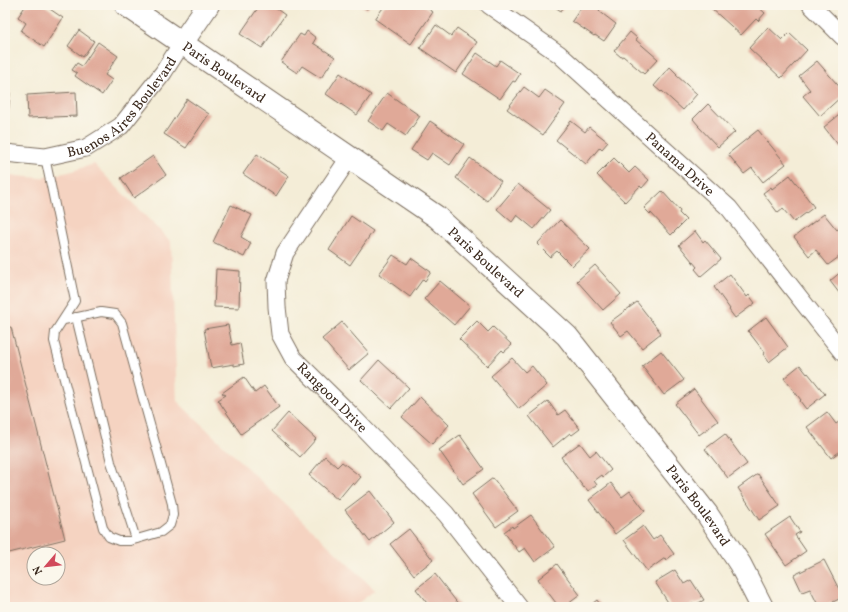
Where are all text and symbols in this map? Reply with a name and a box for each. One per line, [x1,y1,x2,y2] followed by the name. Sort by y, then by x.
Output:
[178,38,269,108] street label: Paris Boulevard
[65,53,182,163] street label: Buenos Aires Boulevard
[641,129,718,201] street label: Panama Drive
[443,223,527,303] street label: Paris Boulevard
[292,359,371,438] street label: Rangoon Drive
[661,461,734,551] street label: Paris Boulevard
[26,546,66,586] north arrow
[30,563,47,577] text: N

